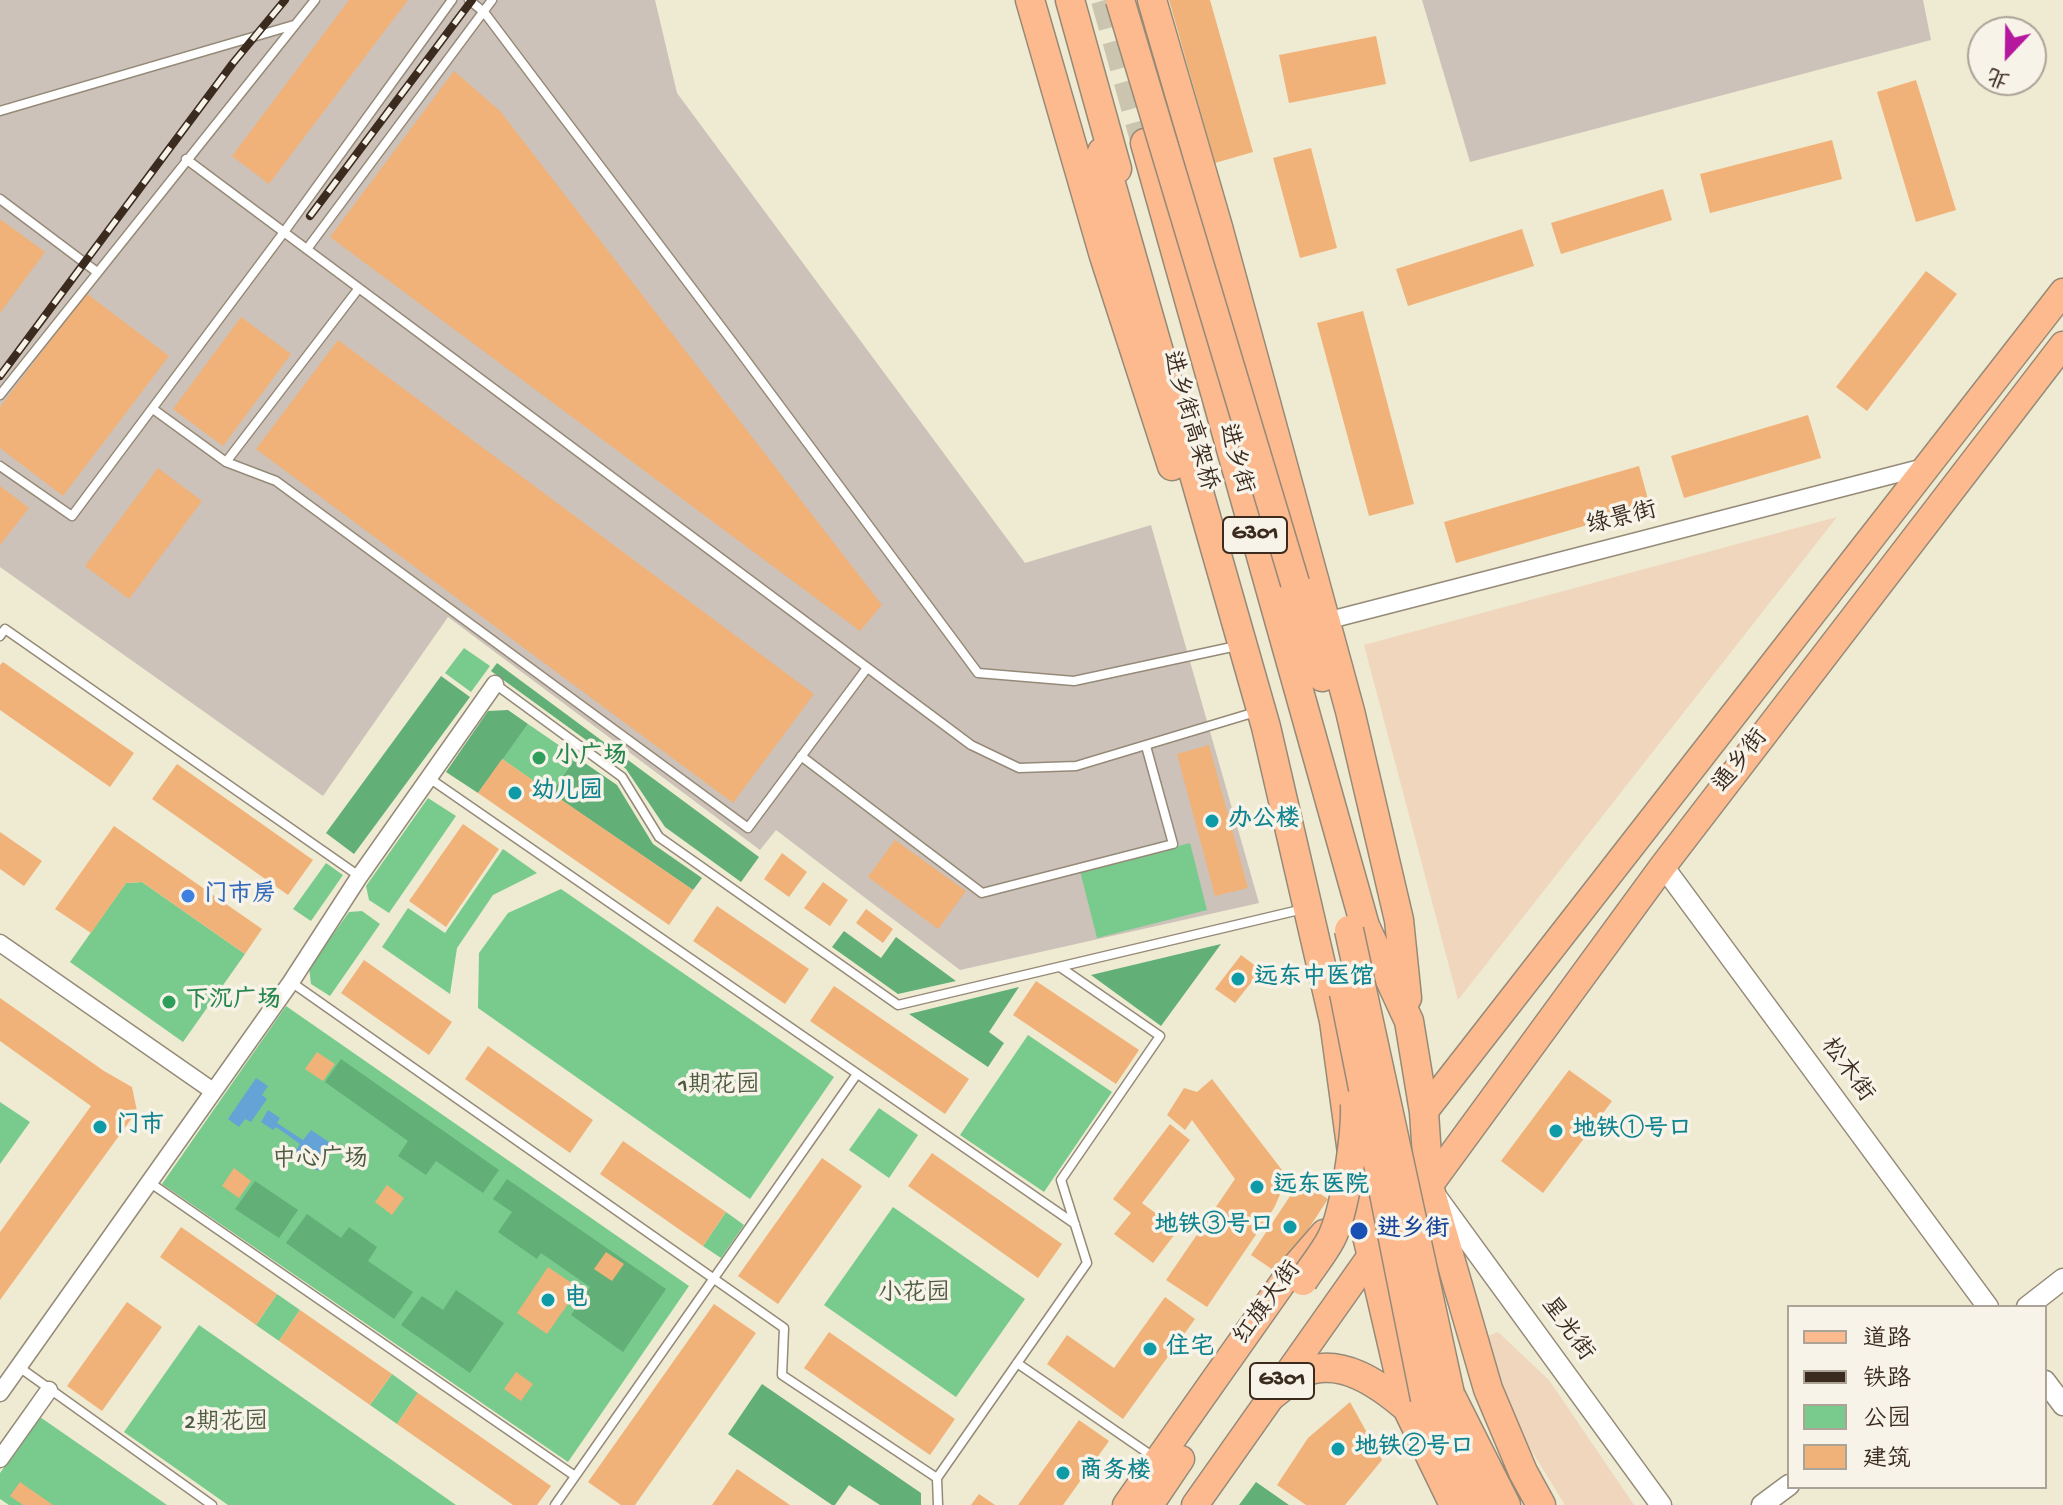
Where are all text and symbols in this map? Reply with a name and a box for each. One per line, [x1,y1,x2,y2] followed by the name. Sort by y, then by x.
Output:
[1967,16,2047,96] north arrow
[1984,60,2014,93] text: 北
[1154,348,1222,494] street label: 进乡街高架桥
[1210,420,1258,498] street label: 进乡街
[1584,497,1660,543] street label: 绿景街
[1223,517,1287,553] road number: G301
[1708,725,1776,799] street label: 通乡街
[555,744,627,772] place label: 小广场
[530,749,548,767] marker: 小广场
[531,779,603,807] place label: 幼儿园
[506,784,524,802] marker: 幼儿园
[1228,807,1300,835] place label: 办公楼
[1203,812,1221,830] marker: 办公楼
[204,882,276,910] place label: 门市房
[179,887,197,905] marker: 门市房
[1254,965,1374,993] place label: 远东中医馆
[1229,970,1247,988] marker: 远东中医馆
[185,988,281,1016] place label: 下沉广场
[160,993,178,1011] marker: 下沉广场
[1813,1033,1879,1109] street label: 松木街
[678,1073,760,1101] park label: 1期花园
[116,1113,164,1141] place label: 门市
[1572,1117,1692,1145] place label: 地铁①号口
[91,1118,109,1136] marker: 门市
[1547,1122,1565,1140] marker: 地铁①号口
[272,1147,368,1175] park label: 中心广场
[1273,1173,1369,1201] place label: 远东医院
[1248,1178,1266,1196] marker: 远东医院
[1154,1213,1274,1241] place label: 地铁③号口
[1377,1217,1449,1245] place label: 进乡街
[1281,1218,1299,1236] marker: 地铁③号口
[1348,1220,1370,1242] marker: 进乡街
[1229,1257,1309,1351] street label: 红旗大街
[878,1281,950,1309] park label: 小花园
[564,1286,588,1314] place label: 电
[539,1291,557,1309] marker: 电
[1533,1292,1599,1368] street label: 星光街
[1787,1305,2047,1489] legend
[1863,1326,1911,1355] text: 道路
[1166,1335,1214,1363] place label: 住宅
[1141,1340,1159,1358] marker: 住宅
[1250,1363,1314,1399] road number: G301
[1863,1366,1911,1395] text: 铁路
[1863,1406,1911,1435] text: 公园
[184,1410,268,1438] park label: 2期花园
[1354,1435,1474,1463] place label: 地铁②号口
[1329,1440,1347,1458] marker: 地铁②号口
[1863,1446,1911,1475] text: 建筑
[1079,1459,1151,1487] place label: 商务楼
[1054,1464,1072,1482] marker: 商务楼

